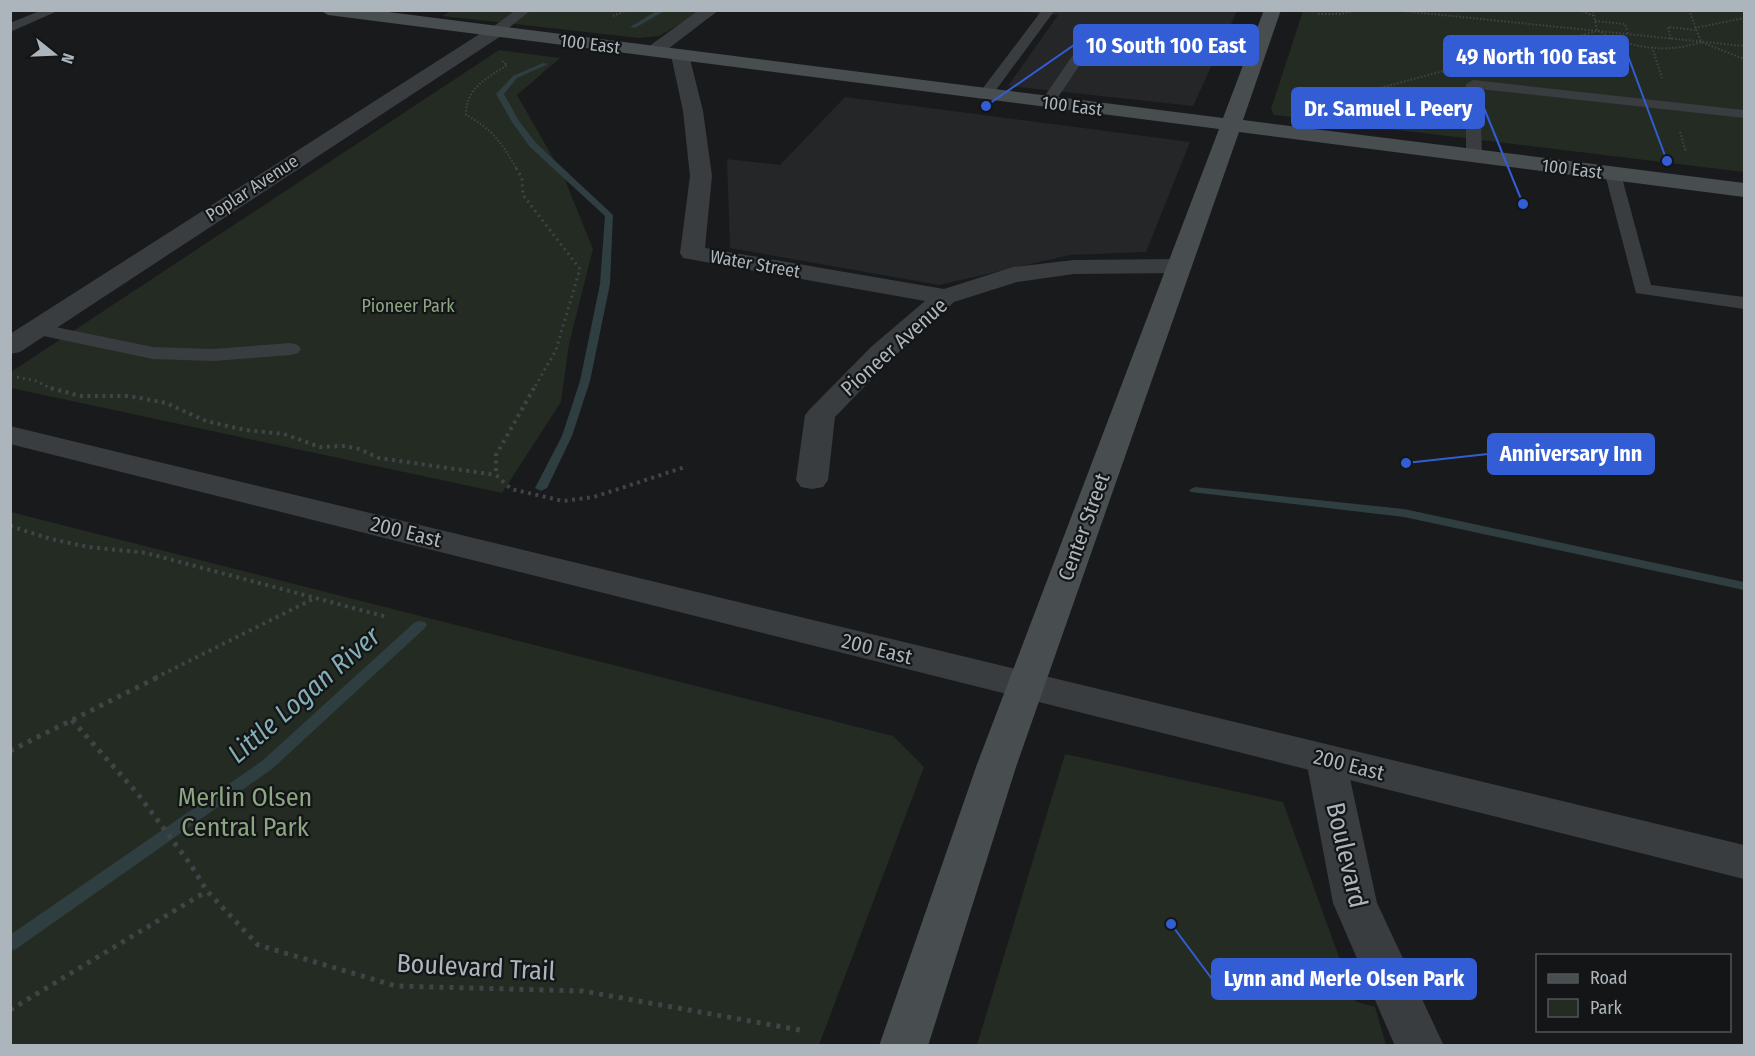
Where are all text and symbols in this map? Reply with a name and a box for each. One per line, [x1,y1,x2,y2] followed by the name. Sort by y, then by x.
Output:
[24,24,84,84] north arrow
[1074,25,1258,65] callout: 10 South 100 East
[559,29,621,59] street label: 100 East
[1086,32,1247,59] text: 10 South 100 East
[1444,36,1628,76] callout: 49 North 100 East
[1456,43,1616,70] text: 49 North 100 East
[57,51,78,66] text: N
[1292,88,1484,128] callout: Dr. Samuel L Peery
[1041,91,1103,121] street label: 100 East
[1304,95,1473,122] text: Dr. Samuel L Peery
[202,150,303,226] street label: Poplar Avenue
[1541,154,1603,184] street label: 100 East
[708,245,802,283] street label: Water Street
[835,292,953,402] street label: Pioneer Avenue
[361,295,455,317] park label: Pioneer Park
[1488,434,1654,474] callout: Anniversary Inn
[1499,440,1642,467] text: Anniversary Inn
[1053,470,1116,584] street label: Center Street
[368,511,444,553] street label: 200 East
[221,619,388,770] water label: Little Logan River
[839,628,915,670] street label: 200 East
[1311,744,1387,786] street label: 200 East
[178,782,312,843] park label: Merlin Olsen Central Park
[1319,799,1374,911] street label: Boulevard
[396,948,556,987] street label: Boulevard Trail
[1536,954,1731,1032] legend
[1212,959,1476,999] callout: Lynn and Merle Olsen Park
[1224,965,1465,992] text: Lynn and Merle Olsen Park
[1590,967,1627,989] text: Road
[1590,997,1623,1019] text: Park

